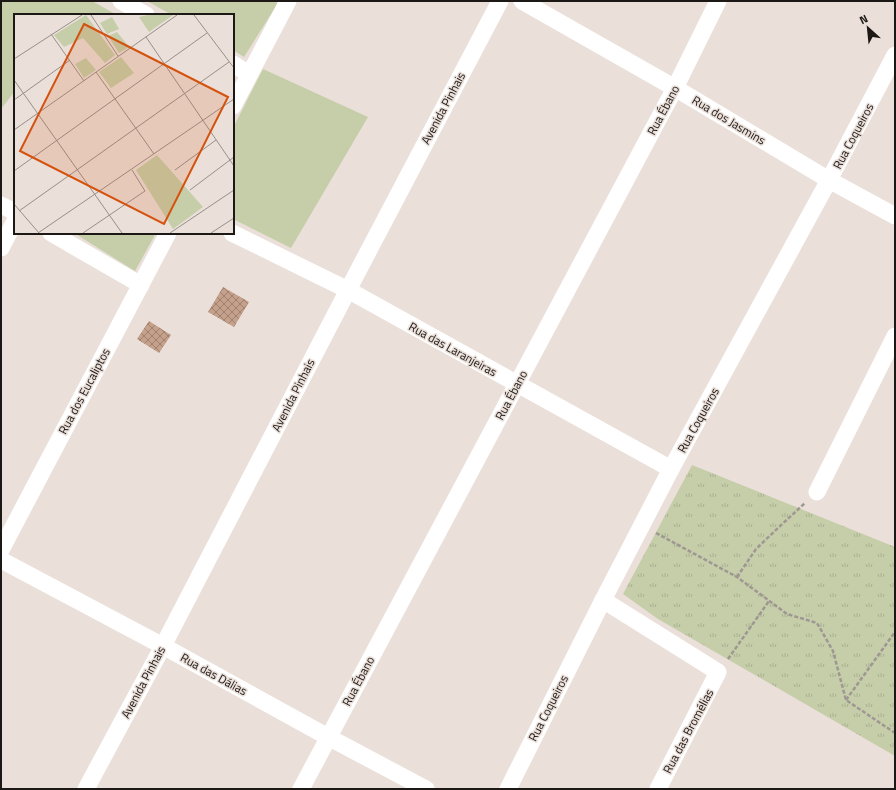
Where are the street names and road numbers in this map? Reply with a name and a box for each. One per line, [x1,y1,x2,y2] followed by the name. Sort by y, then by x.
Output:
[416,68,470,148] street label: Avenida Pinhais
[642,82,684,138] street label: Rua Ébano
[689,90,770,150] street label: Rua dos Jasmins
[828,99,879,172] street label: Rua Coqueiros
[405,317,501,381] street label: Rua das Laranjeiras
[53,344,115,438] street label: Rua dos Eucaliptos
[266,355,320,435] street label: Avenida Pinhais
[490,367,532,423] street label: Rua Ébano
[672,383,724,456] street label: Rua Coqueiros
[116,642,170,722] street label: Avenida Pinhais
[177,648,251,700] street label: Rua das Dálias
[337,653,379,709] street label: Rua Ébano
[523,671,573,745] street label: Rua Coqueiros
[658,685,719,777] street label: Rua das Bromélias

